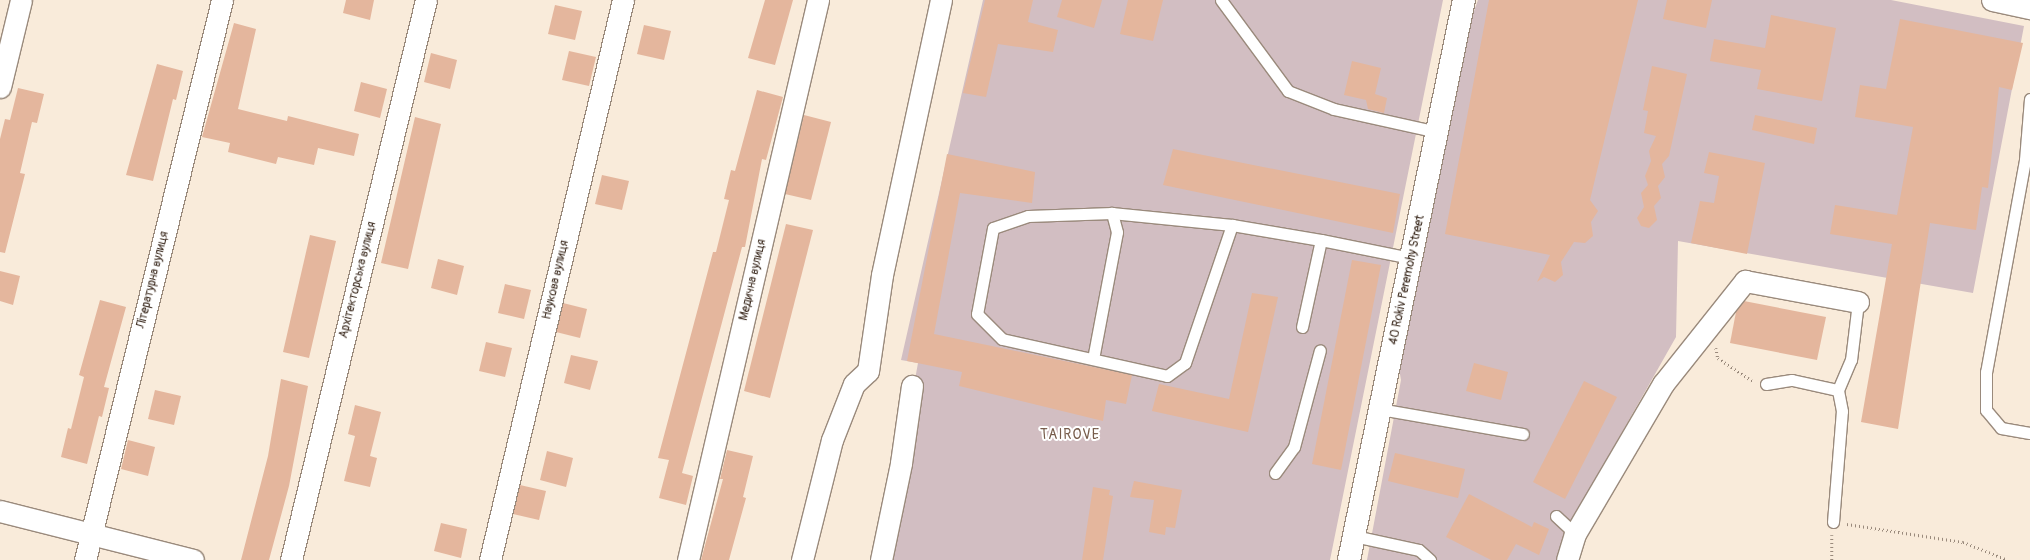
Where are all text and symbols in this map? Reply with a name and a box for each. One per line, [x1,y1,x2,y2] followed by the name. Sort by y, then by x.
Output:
[1386,214,1428,346] street label: 40 Rokiv Peremohy Street
[337,220,379,340] street label: Архітекторська вулиця
[134,230,172,330] street label: Літературна вулиця
[737,238,769,322] street label: Медична вулиця
[540,239,572,321] street label: Наукова вулиця
[1040,427,1100,443] district label: TAIROVE

